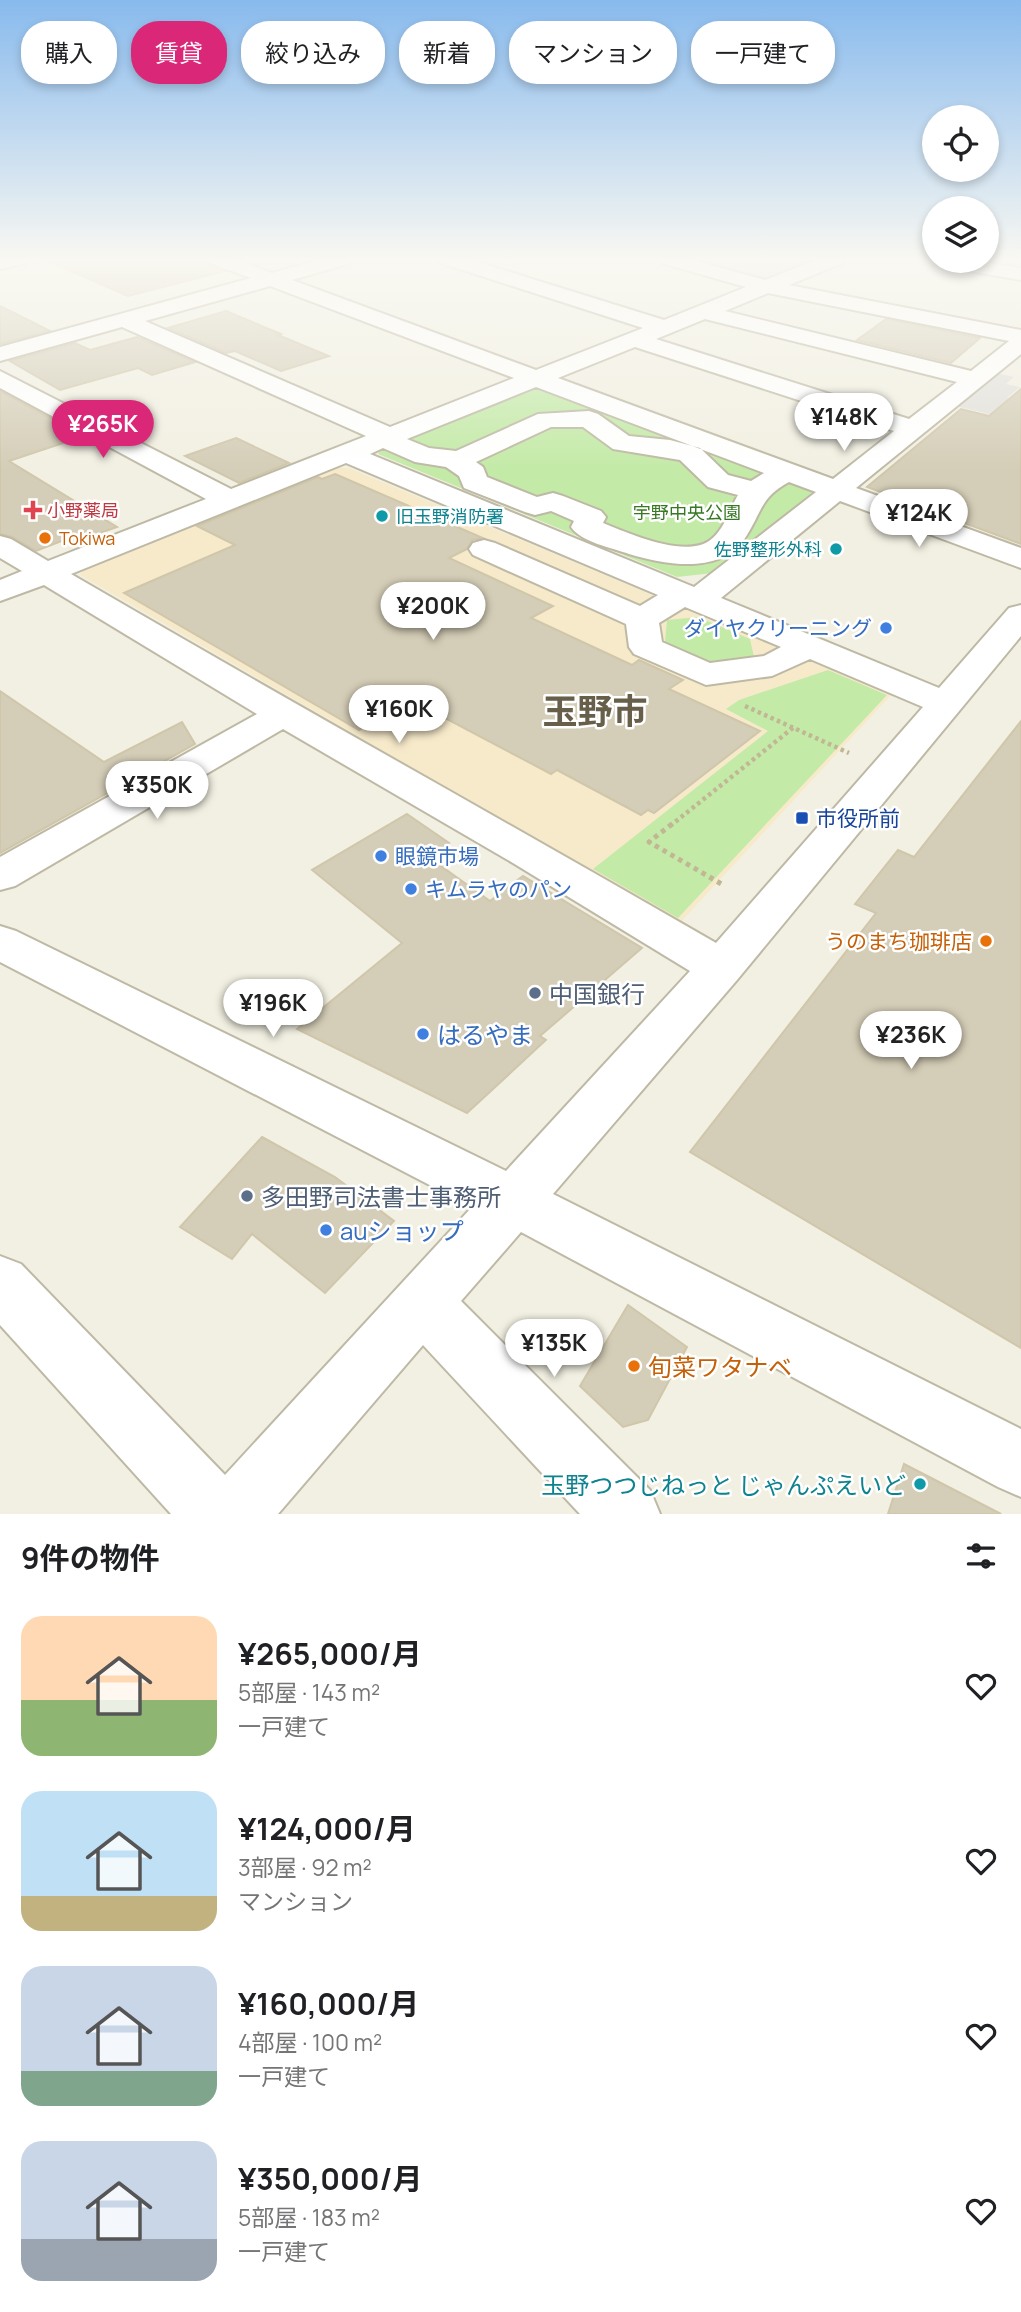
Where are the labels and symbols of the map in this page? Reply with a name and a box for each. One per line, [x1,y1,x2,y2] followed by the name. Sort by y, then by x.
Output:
[795,393,893,453] pin: ¥148K
[54,400,152,460] pin: ¥265K
[870,490,968,549] pin: ¥124K
[47,498,119,522] place label: 小野薬局
[633,500,741,524] park label: 宇野中央公園
[25,502,41,518] marker: 小野薬局
[396,504,504,528] place label: 旧玉野消防署
[374,508,390,524] marker: 旧玉野消防署
[59,526,115,550] place label: Tokiwa
[37,530,53,546] marker: Tokiwa
[714,537,822,561] place label: 佐野整形外科
[828,541,844,557] marker: 佐野整形外科
[384,582,482,642] pin: ¥200K
[684,614,872,642] place label: ダイヤクリーニング
[878,620,894,636] marker: ダイヤクリーニング
[350,686,448,745] pin: ¥160K
[542,687,648,735] district label: 玉野市
[108,762,206,821] pin: ¥350K
[816,804,900,832] place label: 市役所前
[794,810,810,826] marker: 市役所前
[395,842,479,870] place label: 眼鏡市場
[373,848,389,864] marker: 眼鏡市場
[425,875,572,903] place label: キムラヤのパン
[403,881,419,897] marker: キムラヤのパン
[825,927,972,955] place label: うのまち珈琲店
[978,933,994,949] marker: うのまち珈琲店
[549,977,645,1010] place label: 中国銀行
[224,979,322,1039] pin: ¥196K
[527,985,543,1001] marker: 中国銀行
[862,1012,960,1071] pin: ¥236K
[437,1018,533,1051] place label: はるやま
[415,1026,431,1042] marker: はるやま
[261,1180,501,1213] place label: 多田野司法書士事務所
[239,1188,255,1204] marker: 多田野司法書士事務所
[340,1214,464,1247] place label: auショップ
[318,1222,334,1238] marker: auショップ
[505,1320,603,1379] pin: ¥135K
[648,1350,792,1383] place label: 旬菜ワタナベ
[626,1358,642,1374] marker: 旬菜ワタナベ
[541,1468,906,1501] place label: 玉野つつじねっと じゃんぷえいど
[912,1476,928,1492] marker: 玉野つつじねっと じゃんぷえいど

